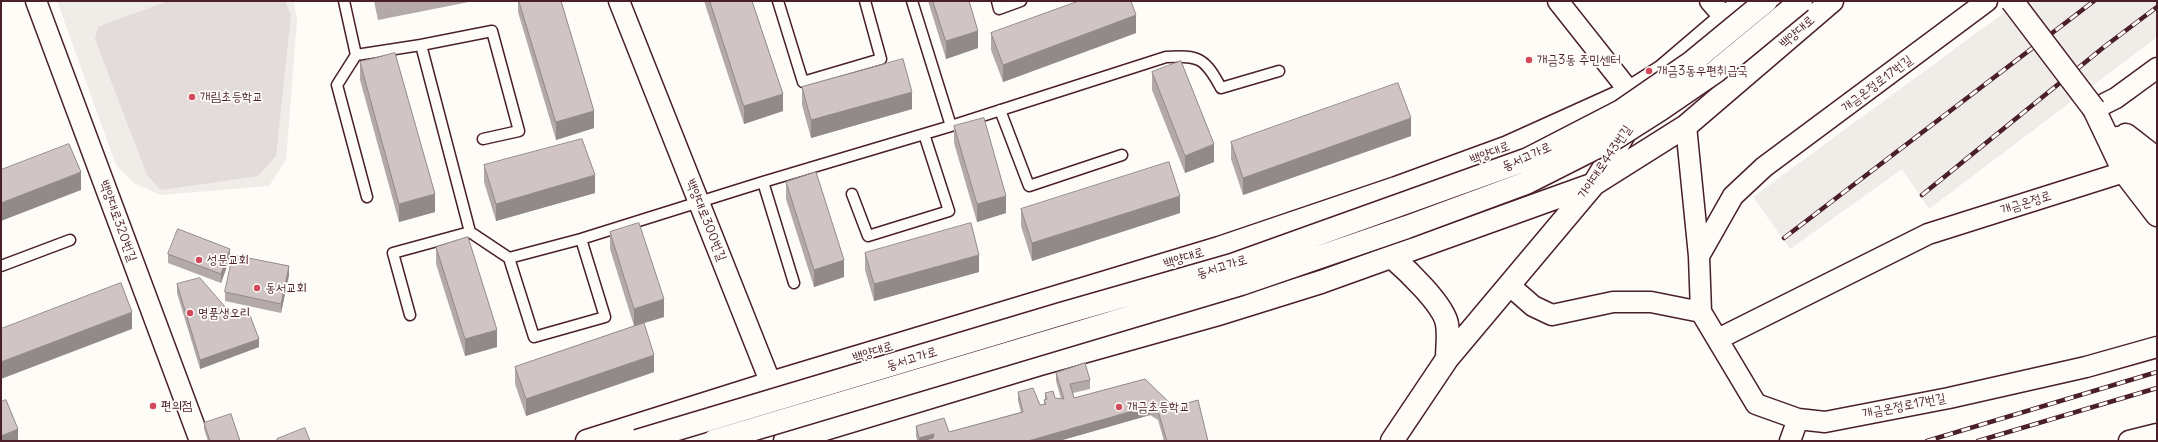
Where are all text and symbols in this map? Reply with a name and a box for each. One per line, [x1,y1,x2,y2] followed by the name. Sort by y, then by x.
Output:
[1776,12,1818,52] street label: 백양대로
[1537,52,1621,68] place label: 개금3동 주민센터
[1838,52,1916,116] street label: 개금온정로17번길
[1524,55,1534,65] marker: 개금3동 주민센터
[1657,63,1748,79] place label: 개금3동우편취급국
[1644,66,1654,76] marker: 개금3동우편취급국
[200,89,263,105] place label: 개림초등학교
[187,92,197,102] marker: 개림초등학교
[1575,122,1635,202] street label: 가야대로443번길
[1468,138,1512,168] street label: 백양대로
[1500,139,1554,175] street label: 동서고가로
[682,177,730,263] street label: 백양대로300번길
[96,178,140,264] street label: 백양대로320번길
[1999,188,2053,218] street label: 개금온정로
[1162,244,1206,272] street label: 백양대로
[207,252,249,268] place label: 성문교회
[1195,252,1249,282] street label: 동서고가로
[194,255,204,265] marker: 성문교회
[265,280,307,296] place label: 동서교회
[252,283,262,293] marker: 동서교회
[198,305,250,321] place label: 명품생오리
[185,308,195,318] marker: 명품생오리
[851,338,895,366] street label: 백양대로
[885,344,939,374] street label: 동서고가로
[1861,390,1947,422] street label: 개금온정로17번길
[161,398,192,414] place label: 편의점
[1127,399,1190,415] place label: 개금초등학교
[148,401,158,411] marker: 편의점
[1114,402,1124,412] marker: 개금초등학교

